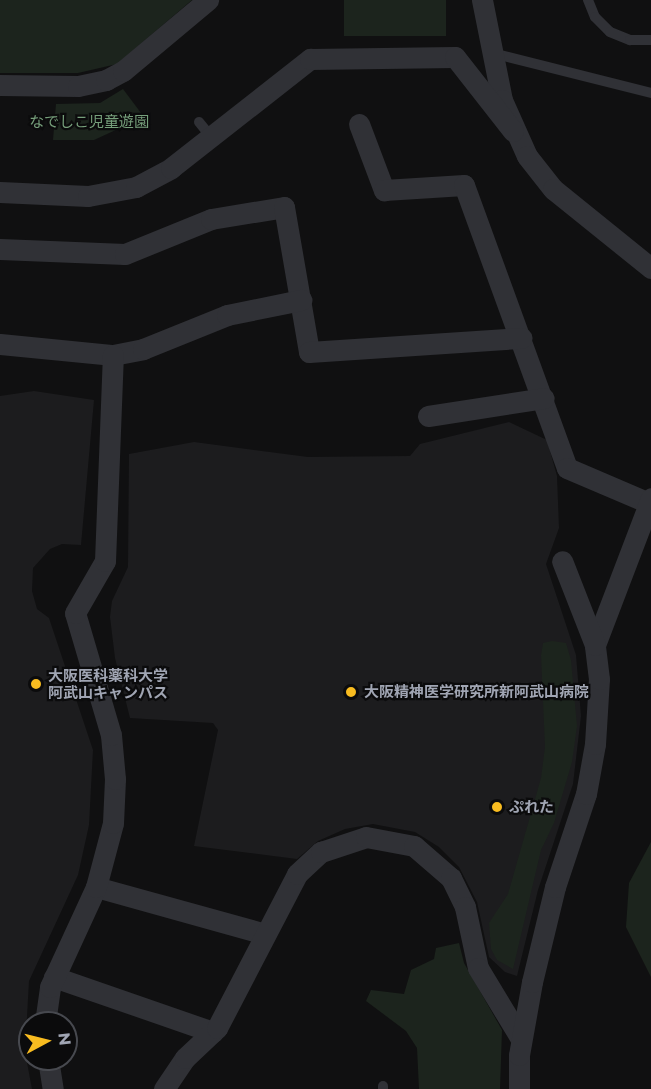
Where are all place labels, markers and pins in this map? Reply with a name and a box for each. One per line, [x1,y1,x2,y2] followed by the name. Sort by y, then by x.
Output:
[48,666,168,701] place label: 大阪医科薬科大学 阿武山キャンパス
[29,677,43,691] marker: 大阪医科薬科大学 阿武山キャンパス
[342,683,360,701] marker: 大阪精神医学研究所新阿武山病院
[364,683,589,701] place label: 大阪精神医学研究所新阿武山病院
[509,798,554,816] place label: ぷれた
[490,800,504,814] marker: ぷれた

